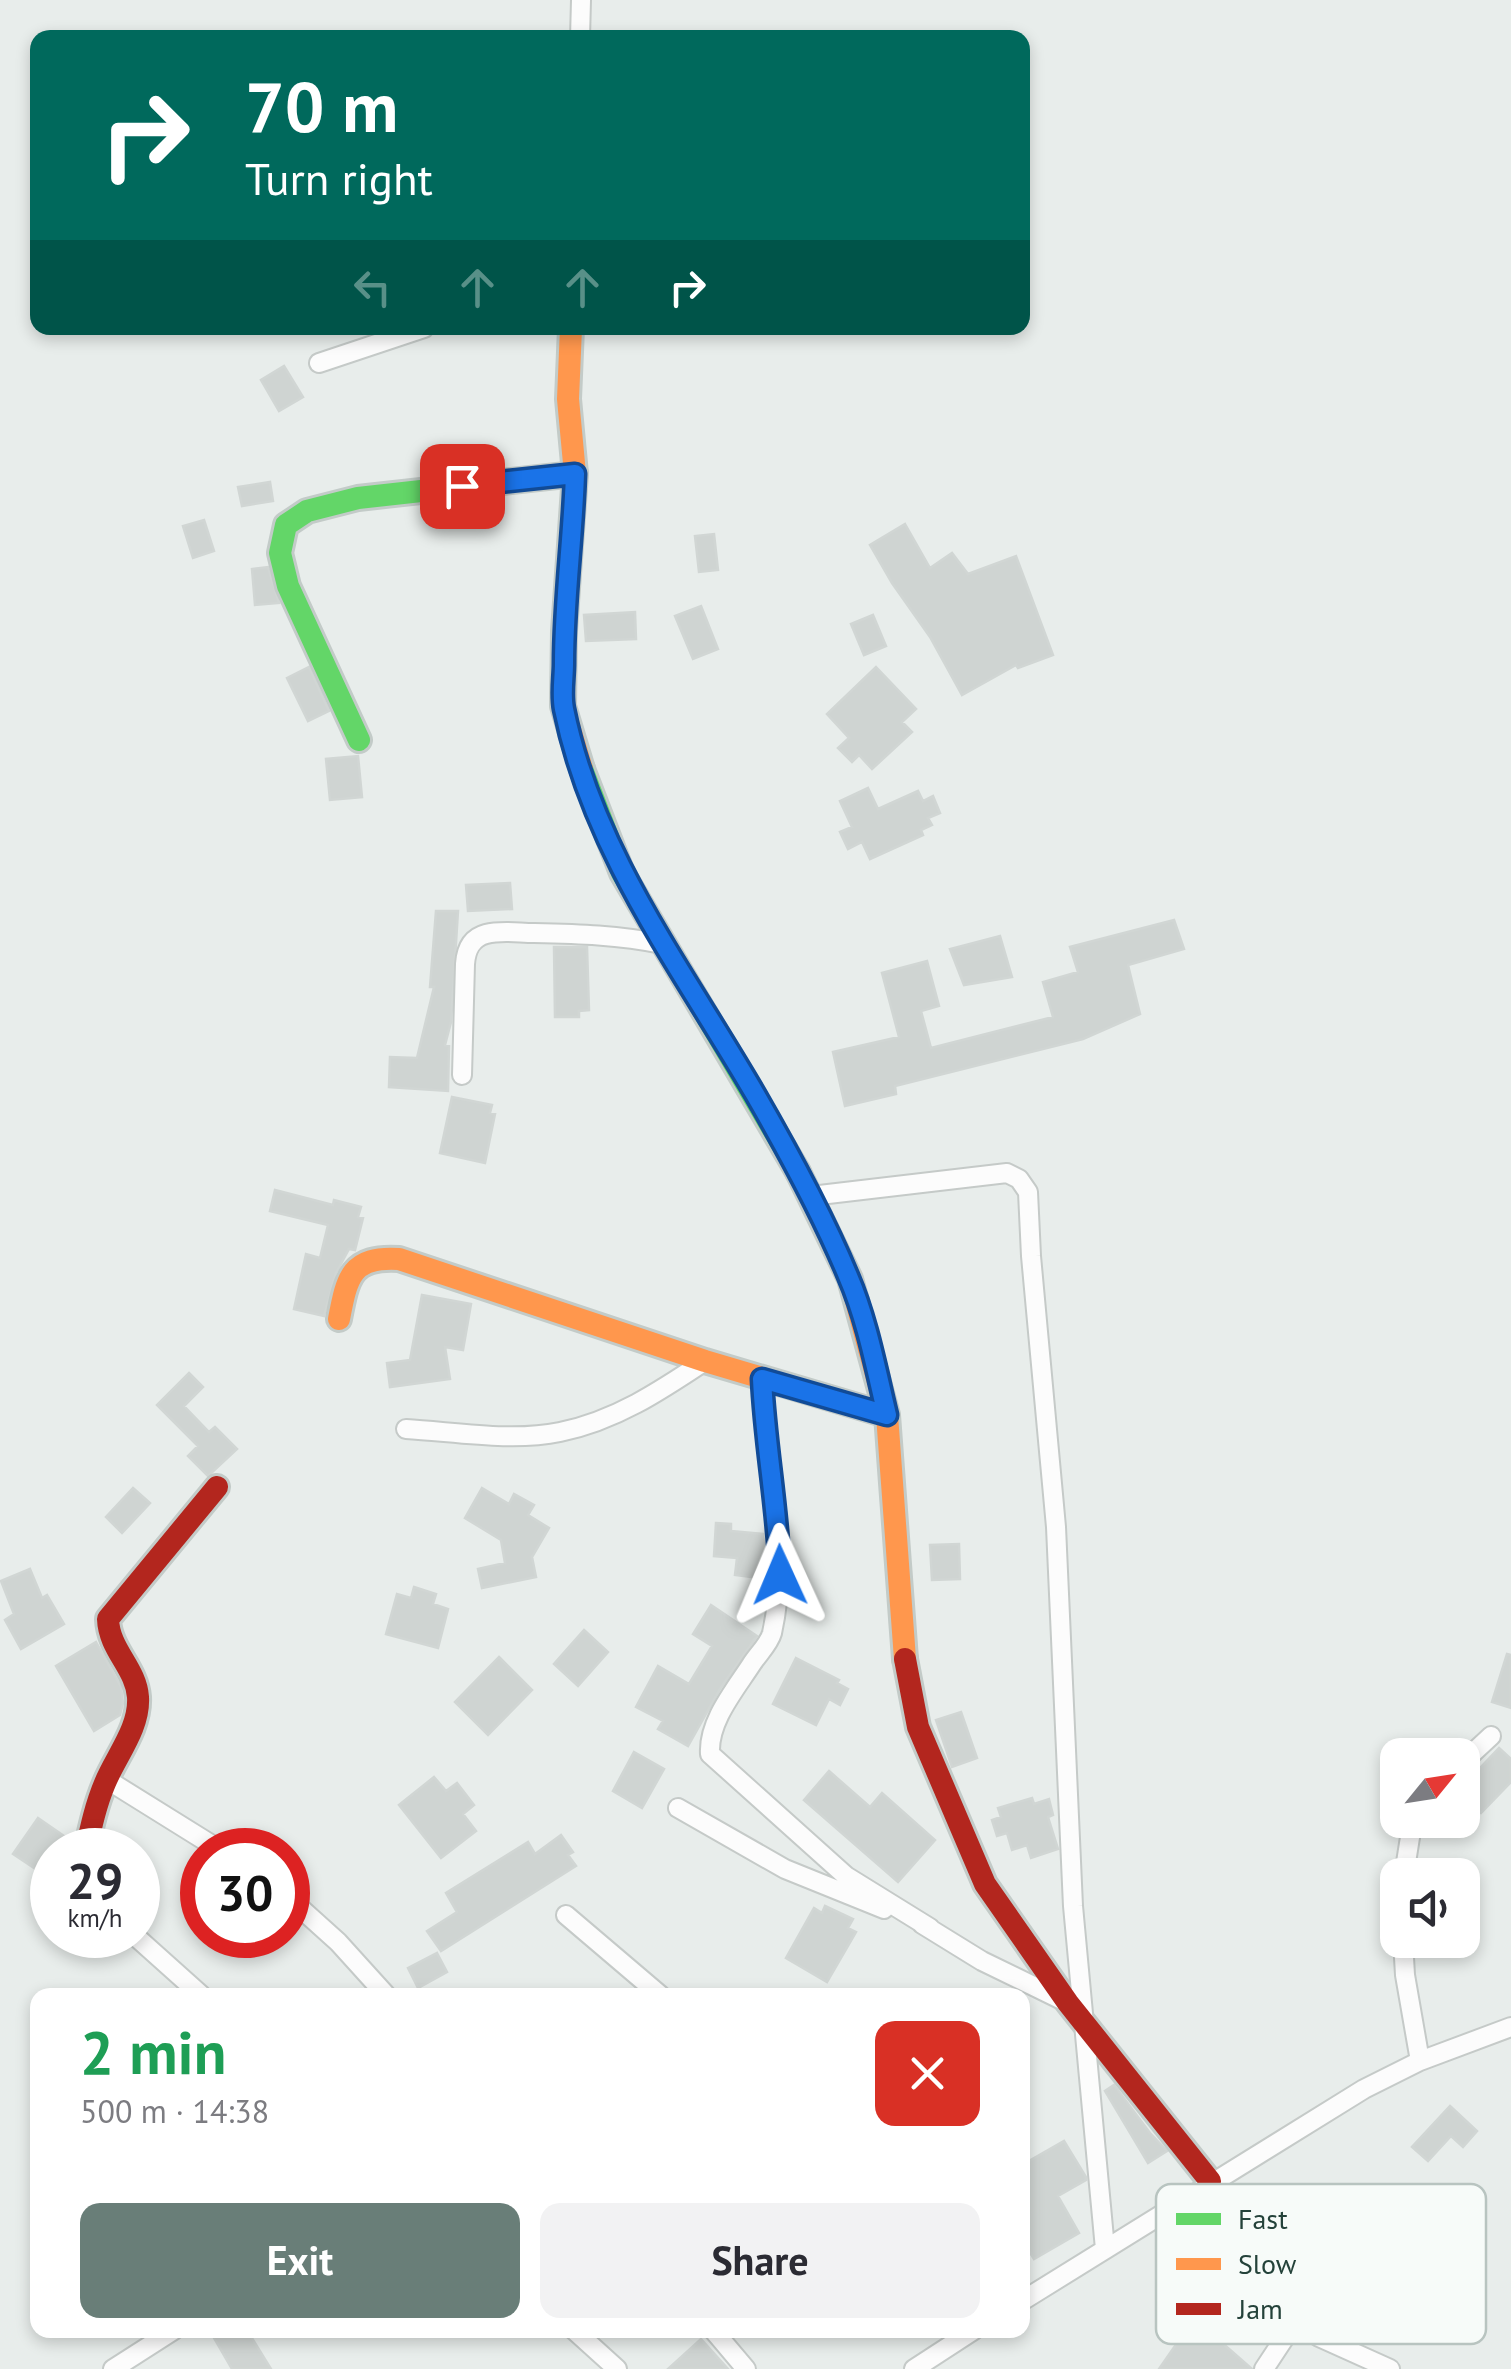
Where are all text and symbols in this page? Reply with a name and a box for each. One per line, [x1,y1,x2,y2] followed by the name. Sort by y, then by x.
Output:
[245,61,398,151] text: 70 m
[80,70,210,200] icon: right
[245,149,433,207] text: Turn right
[345,260,400,315] icon: left
[450,260,505,315] icon: ahead
[555,260,610,315] icon: ahead
[660,260,715,315] icon: right
[420,444,505,529] pin
[435,459,490,514] icon: arrive
[728,1523,832,1627] position arrow
[1380,1738,1480,1838] north arrow
[1380,1738,1480,1958] map controls
[180,1828,310,1958] speed limit sign: 30
[67,1848,123,1913] text: 29
[1380,1858,1480,1958] button: sound
[68,1902,122,1934] text: km/h
[80,2013,226,2091] text: 2 min
[875,2021,980,2126] button: close
[80,2090,269,2132] text: 500 m · 14:38
[1156,2184,1486,2344] legend
[1238,2200,1288,2237] text: Fast
[80,2203,520,2318] button: Exit
[540,2203,980,2318] button: Share
[1238,2245,1297,2282] text: Slow
[1237,2290,1283,2327] text: Jam

